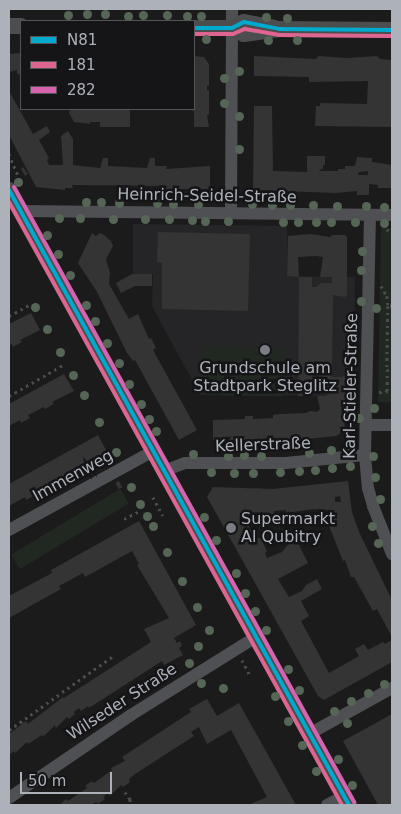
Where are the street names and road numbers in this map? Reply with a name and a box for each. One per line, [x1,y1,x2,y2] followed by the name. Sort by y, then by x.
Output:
[117,185,297,207] street label: Heinrich-Seidel-Straße
[340,313,362,459] street label: Karl-Stieler-Straße
[215,434,311,456] street label: Kellerstraße
[29,446,117,506] street label: Immenweg
[64,659,180,745] street label: Wilseder Straße

